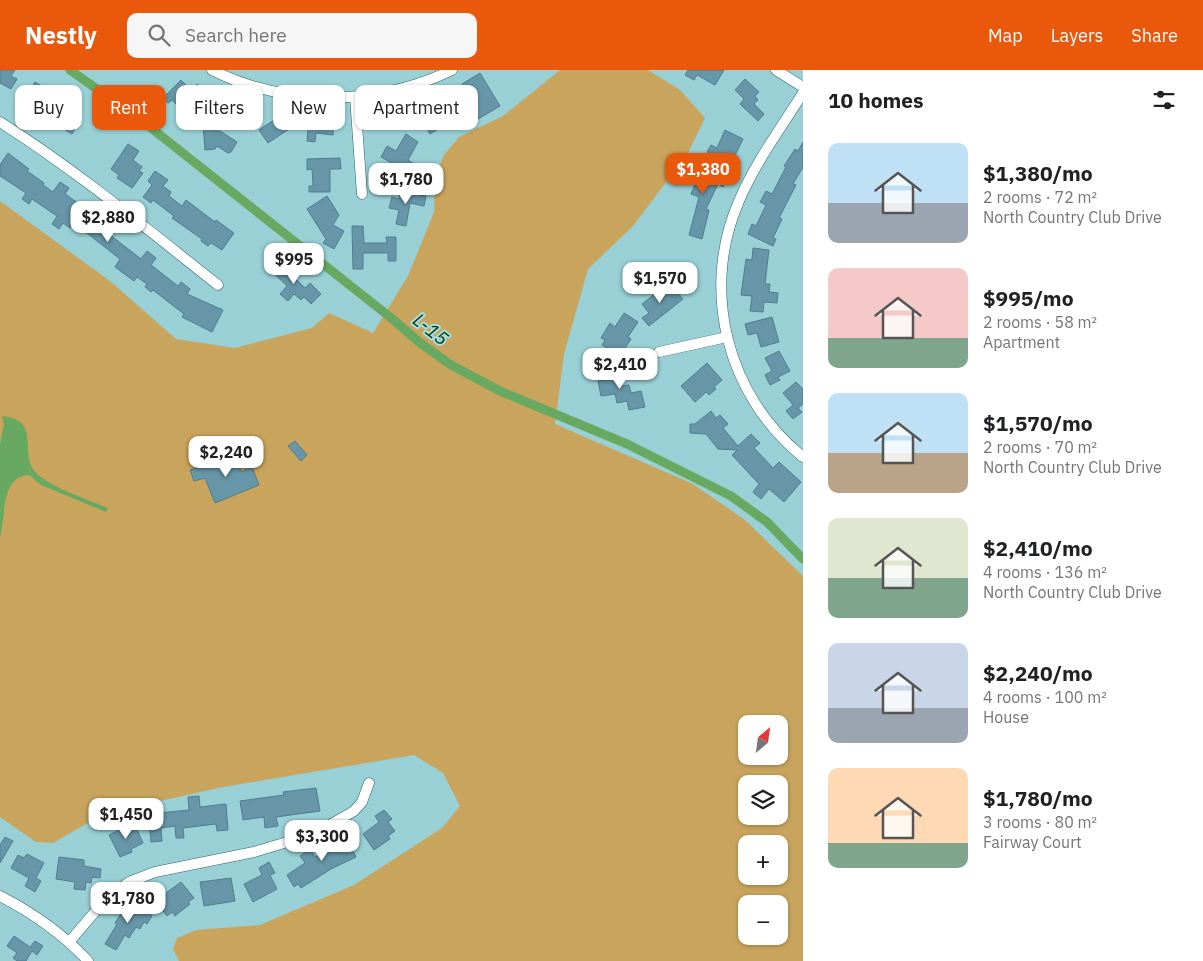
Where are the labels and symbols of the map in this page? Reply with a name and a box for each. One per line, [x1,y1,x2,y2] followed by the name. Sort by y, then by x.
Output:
[662,152,744,195] pin: $1,380
[365,162,447,205] pin: $1,780
[67,200,149,243] pin: $2,880
[264,242,324,285] pin: $995
[619,262,701,304] pin: $1,570
[408,308,454,350] water label: L-15
[579,348,661,390] pin: $2,410
[185,436,267,478] pin: $2,240
[738,715,788,765] north arrow
[85,798,167,840] pin: $1,450
[281,820,363,862] pin: $3,300
[87,882,169,924] pin: $1,780

